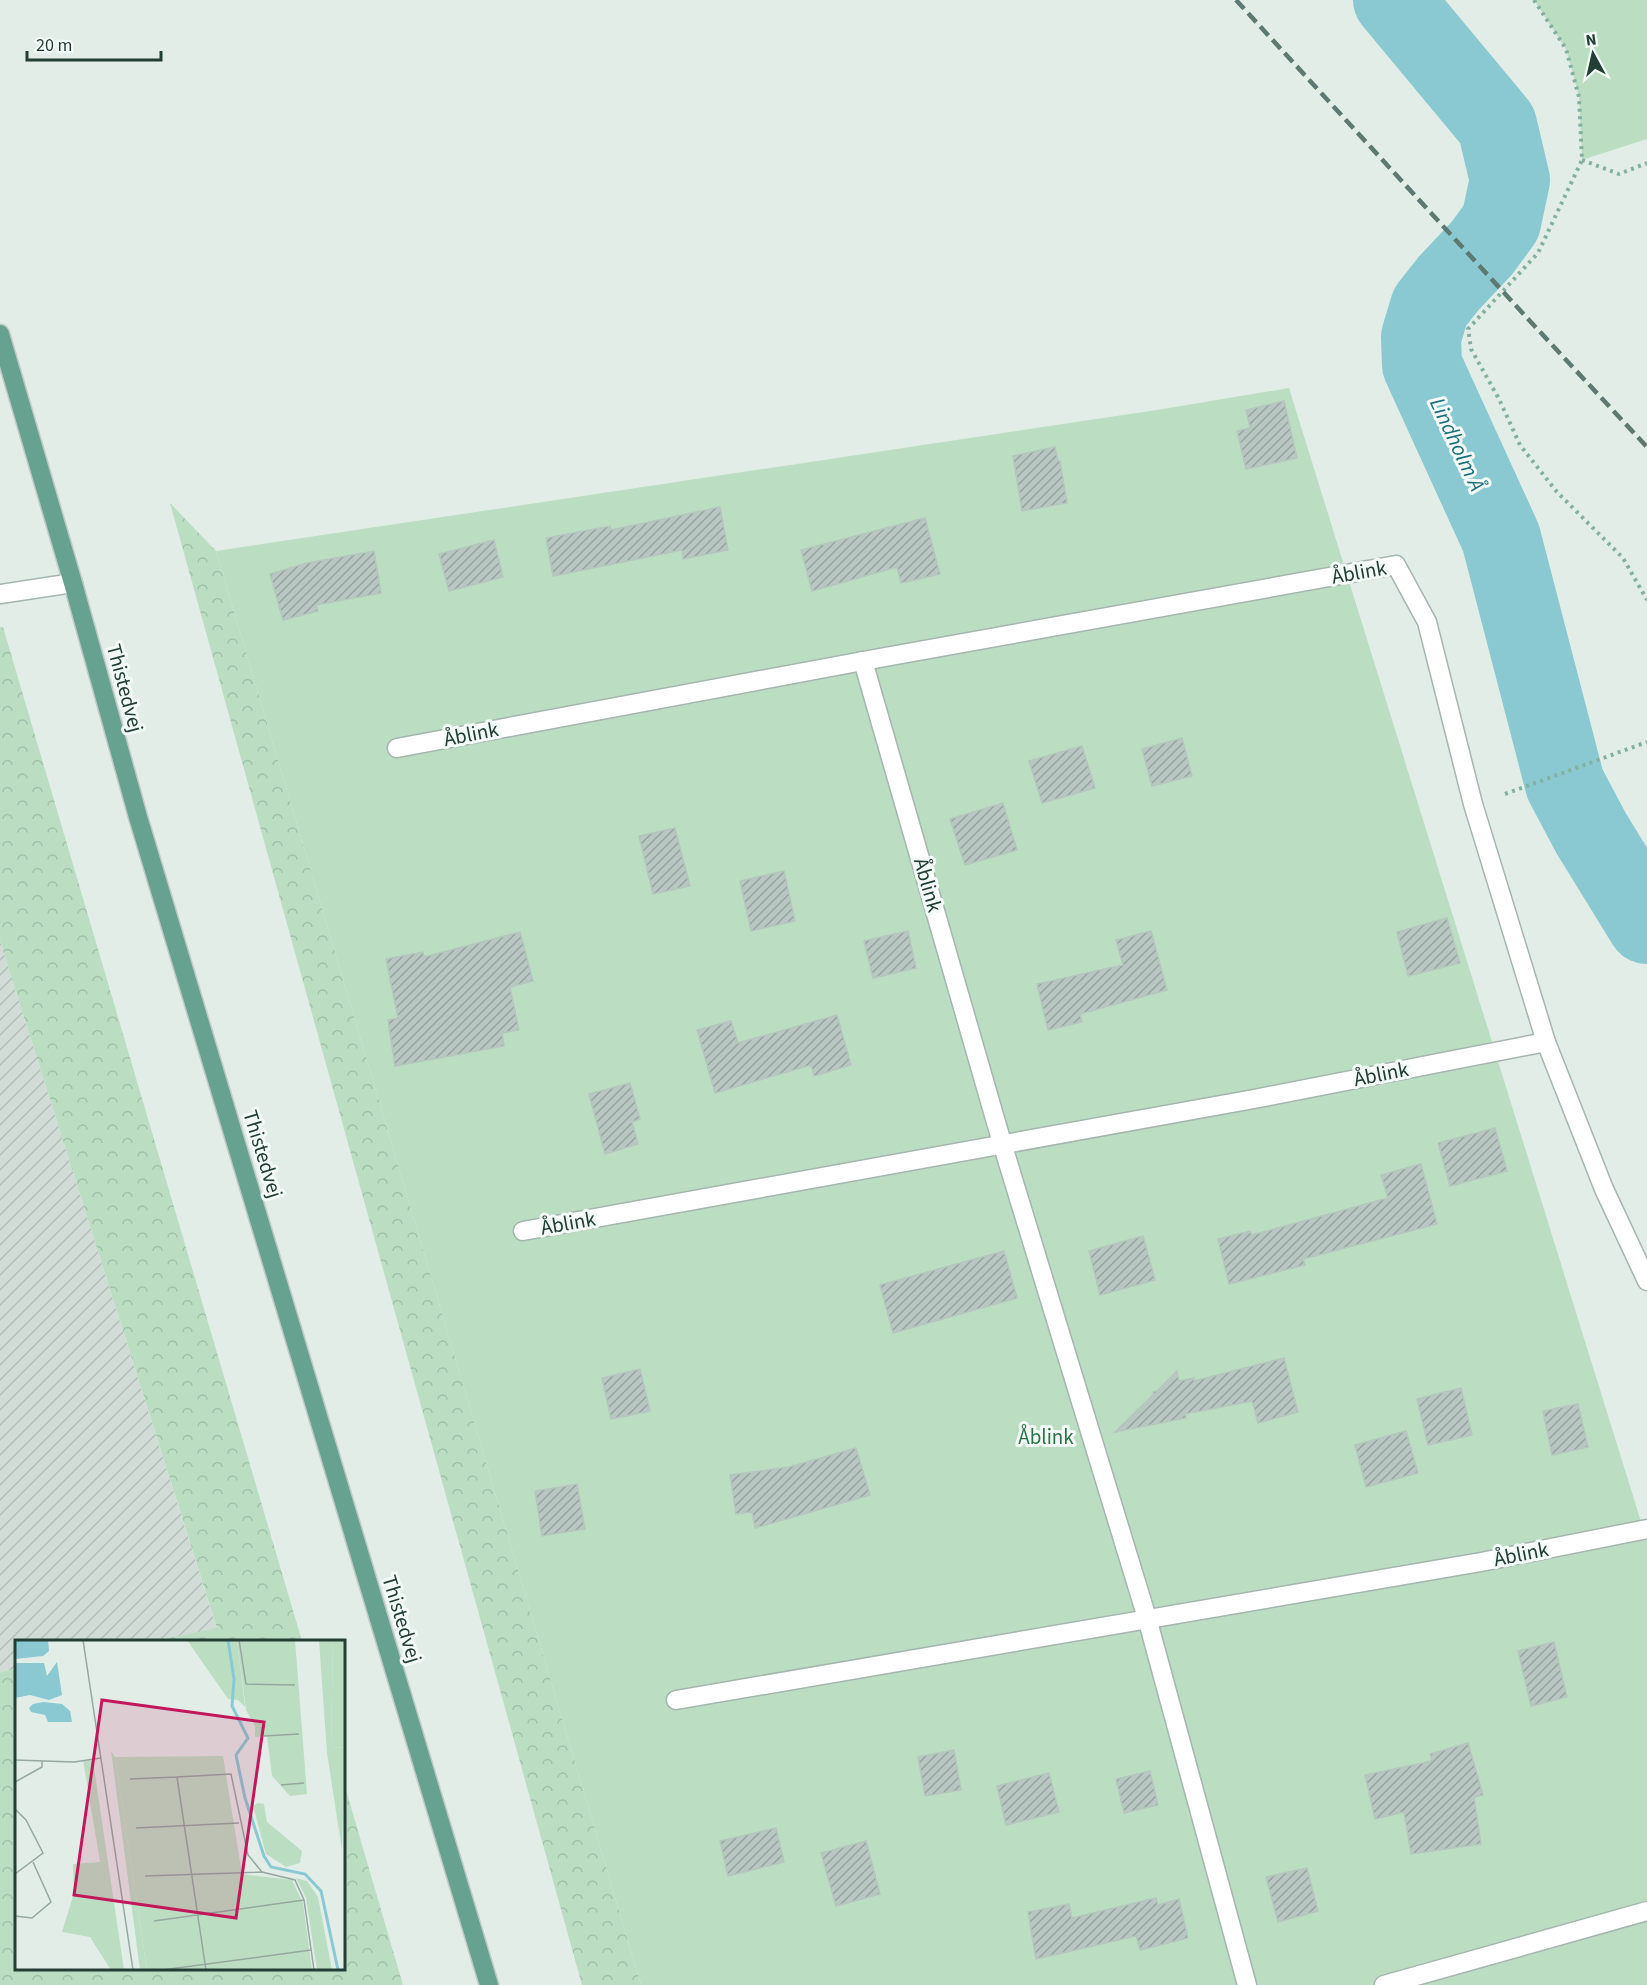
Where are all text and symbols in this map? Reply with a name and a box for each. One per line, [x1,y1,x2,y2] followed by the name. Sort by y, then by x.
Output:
[27,24,160,62] scale bar
[1563,24,1623,84] north arrow
[1584,29,1598,52] text: N
[36,33,72,58] text: 20 m
[1421,392,1493,497] water label: Lindholm Å
[1329,552,1389,592] street label: Åblink
[99,640,151,736] street label: Thistedvej
[441,714,502,754] street label: Åblink
[906,854,950,916] street label: Åblink
[1351,1054,1412,1094] street label: Åblink
[235,1106,291,1202] street label: Thistedvej
[538,1203,598,1243] street label: Åblink
[1018,1422,1074,1452] park label: Åblink
[1491,1534,1552,1574] street label: Åblink
[374,1571,430,1667] street label: Thistedvej
[15,1640,345,1970] inset map

